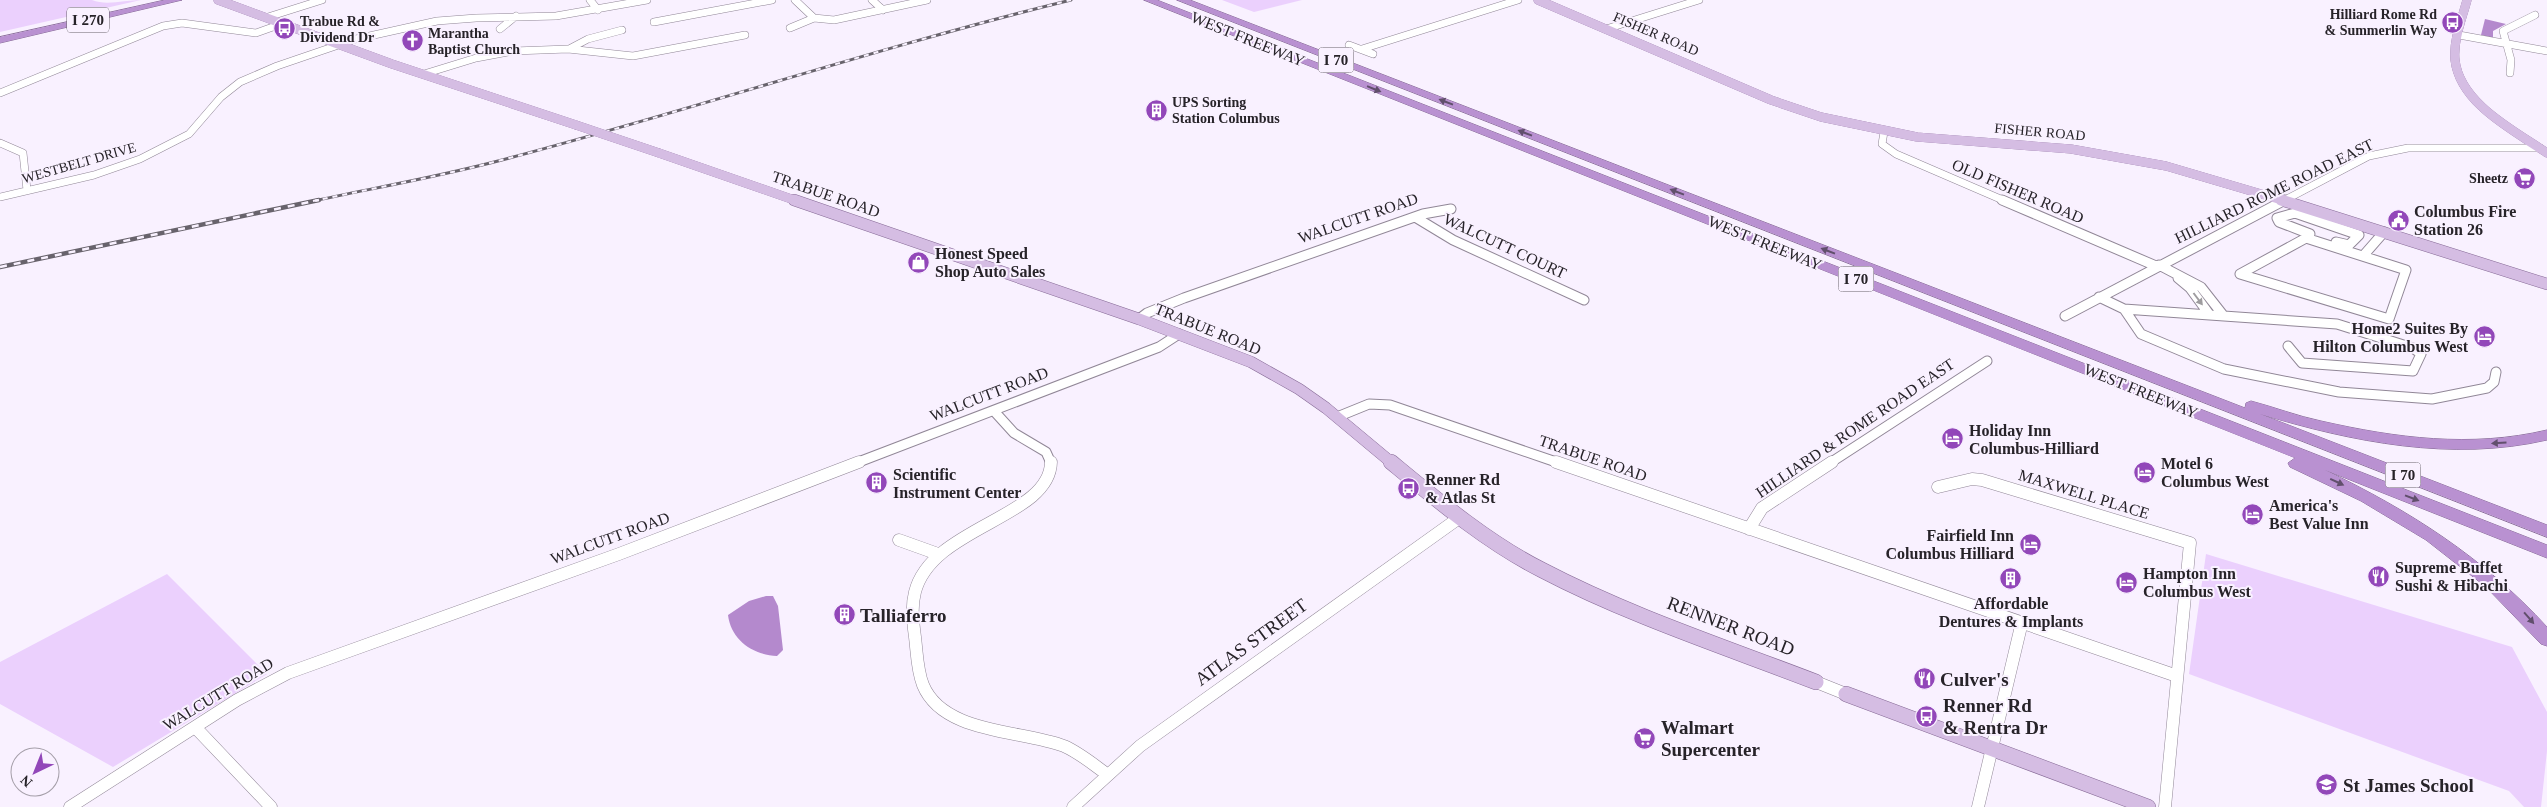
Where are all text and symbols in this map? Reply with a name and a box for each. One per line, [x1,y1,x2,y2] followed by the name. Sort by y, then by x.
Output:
[2324,7,2437,38] place label: Hilliard Rome Rd & Summerlin Way
[67,8,109,32] road number: I 270
[1189,8,1308,70] street label: WEST FREEWAY
[1611,9,1701,59] street label: FISHER ROAD
[2441,10,2465,34] bus stop icon: Hilliard Rome Rd & Summerlin Way
[300,14,380,45] place label: Trabue Rd & Dividend Dr
[272,17,296,41] bus stop icon: Trabue Rd & Dividend Dr
[428,26,520,57] place label: Marantha Baptist Church
[400,29,424,53] church icon: Marantha Baptist Church
[1318,48,1354,72] road number: I 70
[1367,85,1381,93] one-way arrow
[1172,95,1280,126] place label: UPS Sorting Station Columbus
[1144,98,1168,122] building icon: UPS Sorting Station Columbus
[1438,98,1453,106] one-way arrow
[1994,121,2086,143] street label: FISHER ROAD
[1517,129,1532,137] one-way arrow
[2172,135,2376,247] street label: HILLIARD ROME ROAD EAST
[20,140,138,186] street label: WESTBELT DRIVE
[1950,156,2086,226] street label: OLD FISHER ROAD
[2512,166,2536,190] supermarket icon: Sheetz
[770,168,882,220] street label: TRABUE ROAD
[2469,171,2508,186] place label: Sheetz
[1669,188,1684,195] one-way arrow
[1296,190,1420,246] street label: WALCUTT ROAD
[2414,203,2516,238] place label: Columbus Fire Station 26
[2386,208,2410,232] public building icon: Columbus Fire Station 26
[1441,210,1569,282] street label: WALCUTT COURT
[1706,212,1825,274] street label: WEST FREEWAY
[935,245,1045,281] place label: Honest Speed Shop Auto Sales
[1820,247,1835,255] one-way arrow
[907,250,931,274] shop icon: Honest Speed Shop Auto Sales
[1838,266,1874,292] road number: I 70
[2192,292,2203,305] one-way arrow
[1152,300,1264,358] street label: TRABUE ROAD
[2313,320,2469,355] place label: Home2 Suites By Hilton Columbus West
[2472,325,2496,349] hotel icon: Home2 Suites By Hilton Columbus West
[1753,355,1958,501] street label: HILLIARD & ROME ROAD EAST
[2082,360,2201,422] street label: WEST FREEWAY
[927,364,1051,424] street label: WALCUTT ROAD
[1969,422,2099,457] place label: Holiday Inn Columbus-Hilliard
[1941,427,1965,451] hotel icon: Holiday Inn Columbus-Hilliard
[1537,432,1649,484] street label: TRABUE ROAD
[2491,440,2507,448] one-way arrow
[2161,455,2269,490] place label: Motel 6 Columbus West
[2133,460,2157,484] hotel icon: Motel 6 Columbus West
[2386,462,2420,488] road number: I 70
[893,466,1021,501] place label: Scientific Instrument Center
[2017,466,2151,522] street label: MAXWELL PLACE
[865,471,889,495] building icon: Scientific Instrument Center
[1425,471,1500,506] place label: Renner Rd & Atlas St
[1397,476,1421,500] bus stop icon: Renner Rd & Atlas St
[2330,478,2344,486] one-way arrow
[2405,495,2419,503] one-way arrow
[2269,497,2369,532] place label: America's Best Value Inn
[2241,502,2265,526] hotel icon: America's Best Value Inn
[548,509,672,567] street label: WALCUTT ROAD
[1886,527,2014,562] place label: Fairfield Inn Columbus Hilliard
[2018,532,2042,556] hotel icon: Fairfield Inn Columbus Hilliard
[2395,559,2508,594] place label: Supreme Buffet Sushi & Hibachi
[2367,564,2391,588] restaurant icon: Supreme Buffet Sushi & Hibachi
[2143,565,2251,600] place label: Hampton Inn Columbus West
[1999,567,2023,591] building icon: Affordable Dentures & Implants
[2115,570,2139,594] hotel icon: Hampton Inn Columbus West
[1664,592,1798,660] street label: RENNER ROAD
[1191,594,1312,690] street label: ATLAS STREET
[1939,595,2083,631] place label: Affordable Dentures & Implants
[832,603,856,627] building icon: Talliaferro
[860,605,947,626] place label: Talliaferro
[2523,612,2535,624] one-way arrow
[160,654,276,734] street label: WALCUTT ROAD
[1912,667,1936,691] restaurant icon: Culver's
[1940,669,2009,690] place label: Culver's
[1943,695,2048,738] place label: Renner Rd & Rentra Dr
[1915,704,1939,728] bus stop icon: Renner Rd & Rentra Dr
[1661,717,1760,760] place label: Walmart Supercenter
[1633,726,1657,750] supermarket icon: Walmart Supercenter
[10,747,60,797] north arrow
[18,772,35,790] text: N
[2315,773,2339,797] school or university icon: St James School
[2343,775,2474,796] place label: St James School

